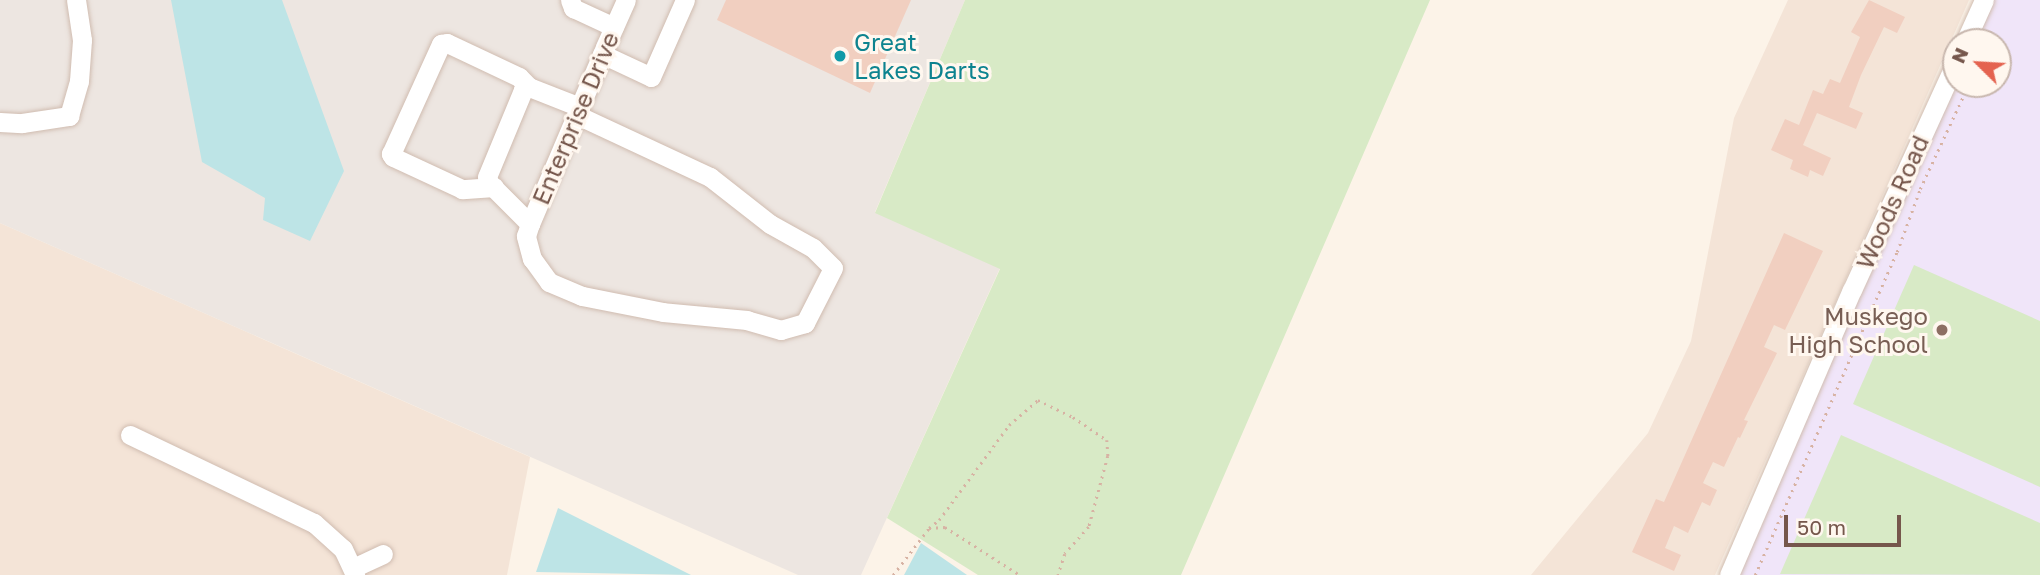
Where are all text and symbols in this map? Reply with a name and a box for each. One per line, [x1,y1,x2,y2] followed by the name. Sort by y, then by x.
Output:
[526,27,624,209] street label: Enterprise Drive
[854,28,990,84] place label: Great Lakes Darts
[1942,28,2012,98] north arrow
[1946,44,1973,66] text: N
[832,48,848,64] marker: Great Lakes Darts
[1850,131,1934,273] street label: Woods Road
[1788,302,1928,358] place label: Muskego High School
[1934,322,1950,338] marker: Muskego High School
[1788,502,1905,546] scale bar
[1797,514,1846,540] text: 50 m

